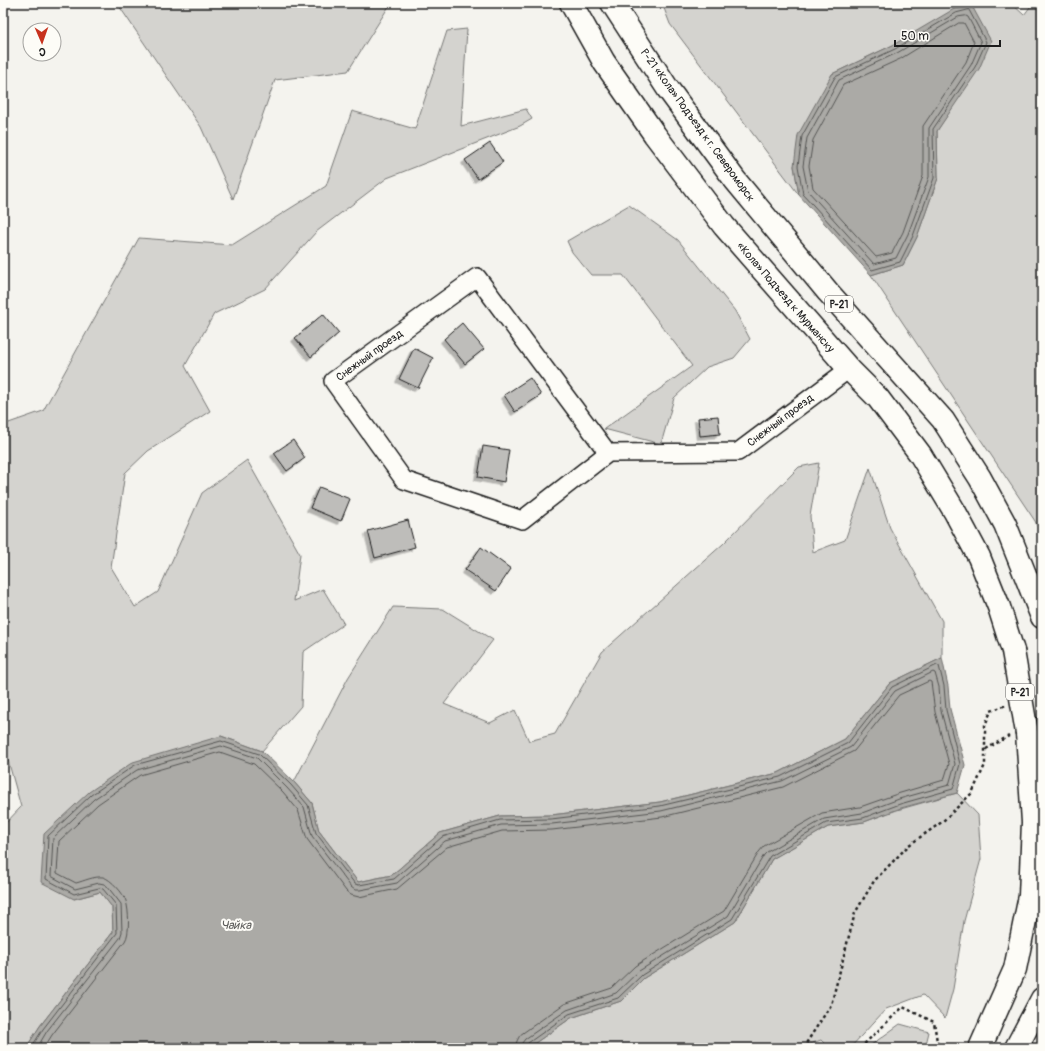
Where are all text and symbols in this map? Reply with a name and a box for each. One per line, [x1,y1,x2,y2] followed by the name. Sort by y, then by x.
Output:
[22,22,62,62] north arrow
[895,22,1000,48] scale bar
[901,29,929,44] text: 50 m
[39,45,46,58] text: С
[638,46,758,204] street label: Р-21 «Кола» Подъезд к г. Североморск
[734,240,837,355] street label: «Кола» Подъезд к Мурманску
[825,296,853,312] road number: Р-21
[334,327,405,384] street label: Снежный проезд
[745,391,816,449] street label: Снежный проезд
[1006,684,1034,700] road number: Р-21
[221,918,253,933] water label: Чайка

